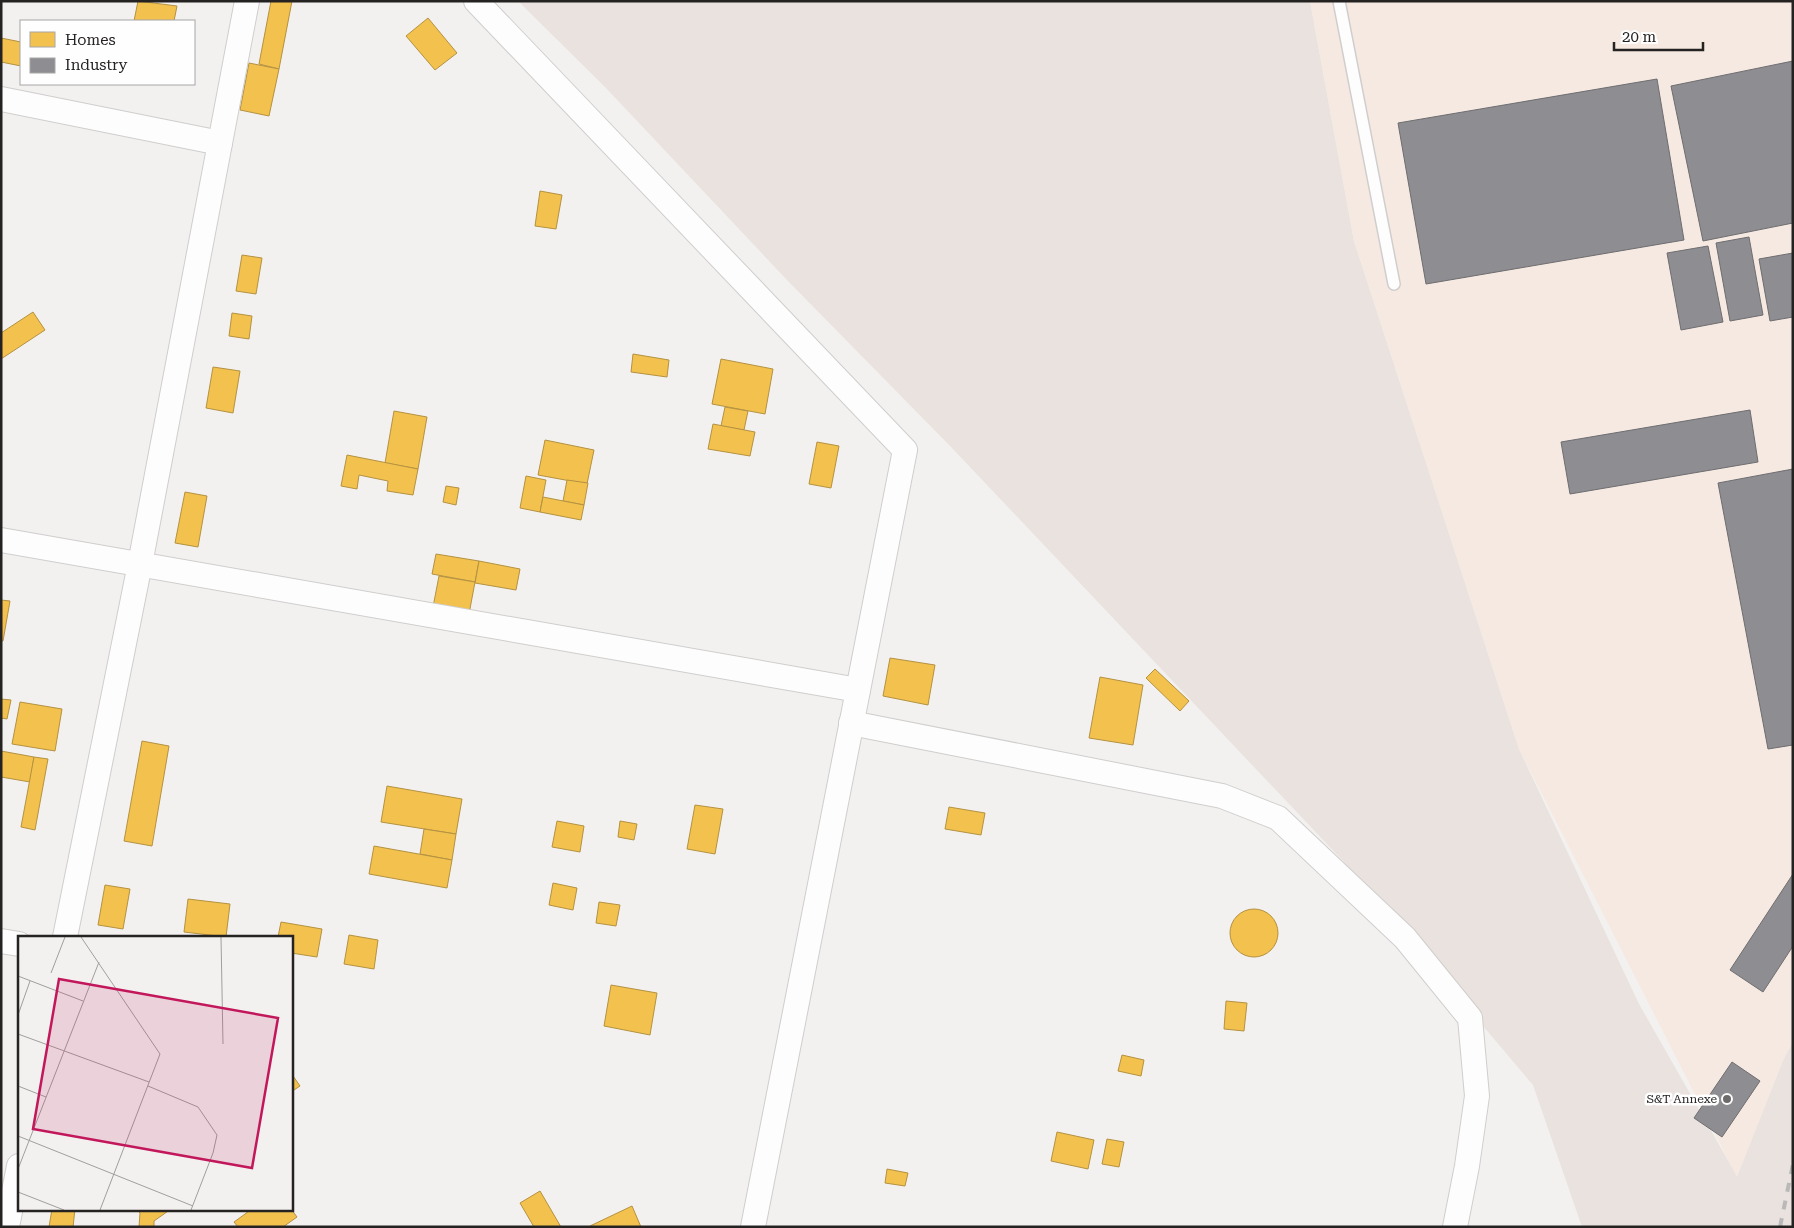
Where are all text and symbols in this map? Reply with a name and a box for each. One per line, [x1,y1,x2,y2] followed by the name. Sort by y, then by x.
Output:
[20,20,195,85] legend
[1614,20,1703,52] scale bar
[1622,28,1657,46] text: 20 m
[65,31,116,49] text: Homes
[65,56,127,74] text: Industry
[18,936,292,1210] inset map
[1646,1092,1717,1106] place label: S&T Annexe
[1721,1093,1733,1105] marker: S&T Annexe

